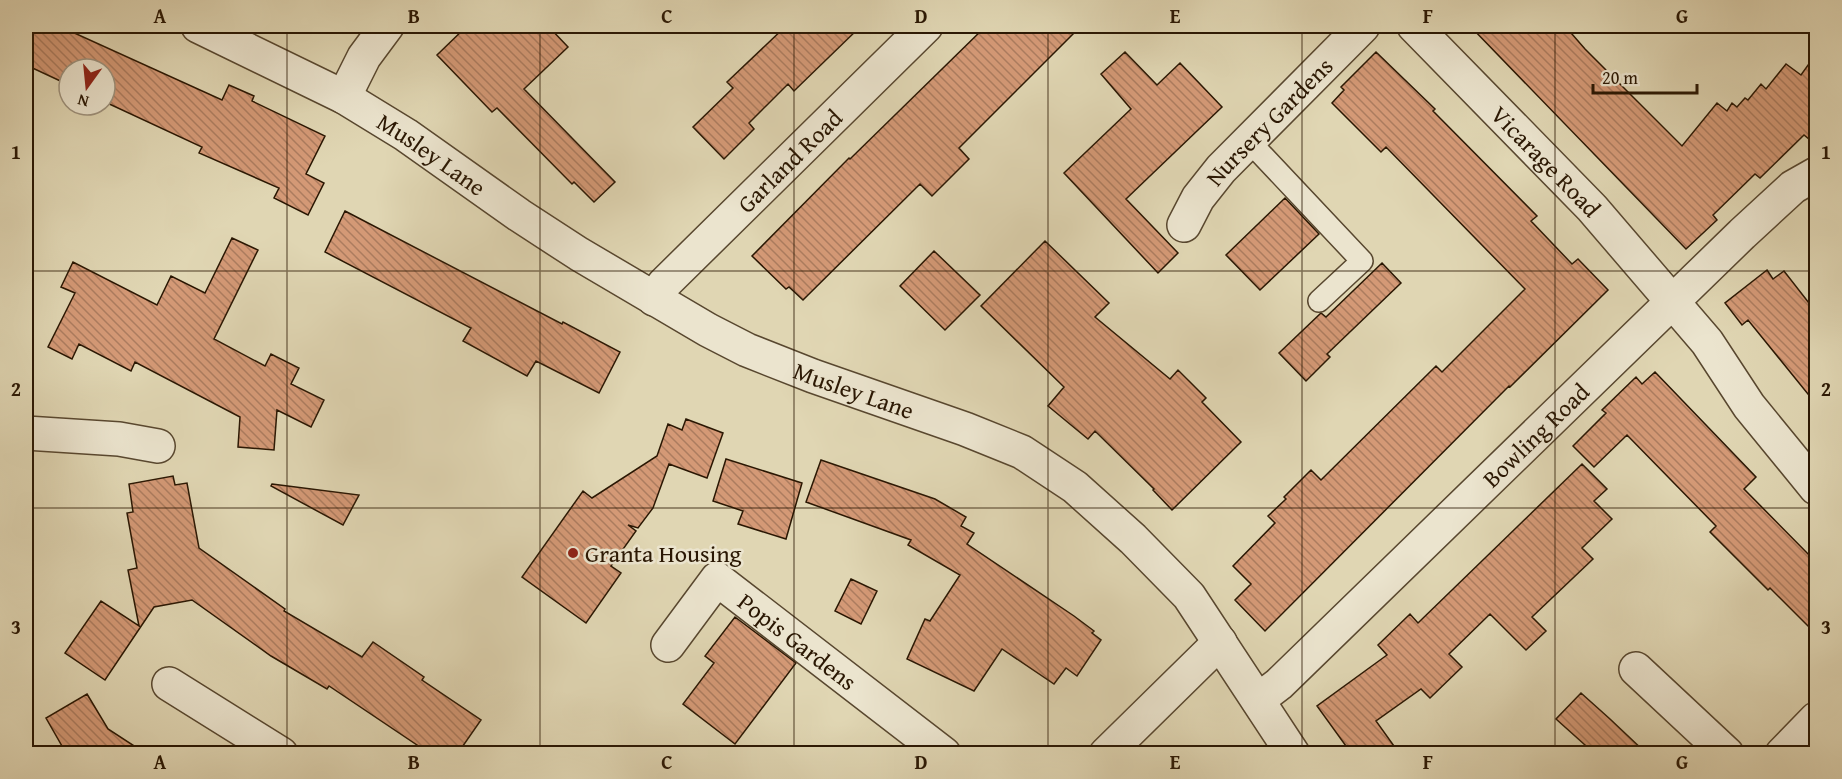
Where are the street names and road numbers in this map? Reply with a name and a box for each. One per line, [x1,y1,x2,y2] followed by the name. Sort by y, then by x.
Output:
[1197,49,1340,193] street label: Nursery Gardens
[1483,97,1610,224] street label: Vicarage Road
[729,100,850,220] street label: Garland Road
[371,104,493,204] street label: Musley Lane
[789,353,919,427] street label: Musley Lane
[1474,374,1597,495] street label: Bowling Road
[731,584,865,698] street label: Popis Gardens

